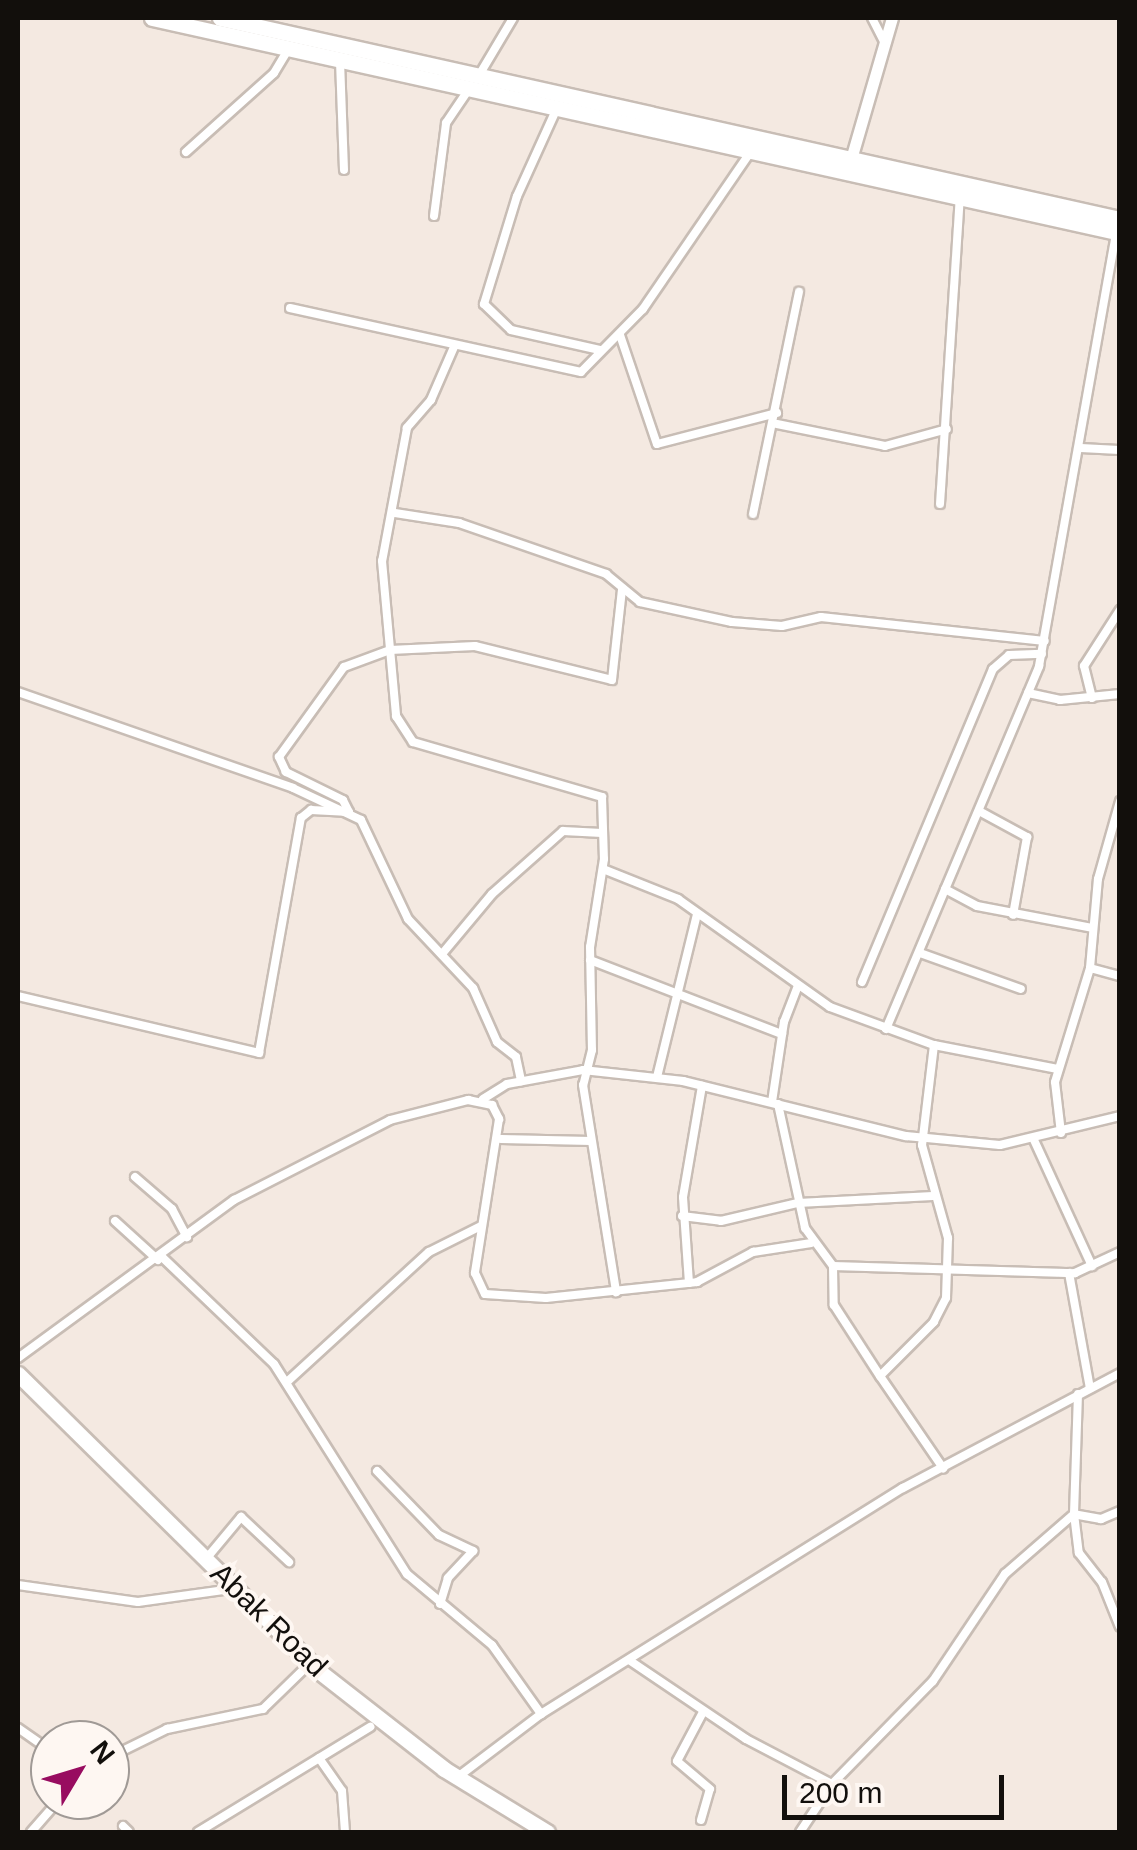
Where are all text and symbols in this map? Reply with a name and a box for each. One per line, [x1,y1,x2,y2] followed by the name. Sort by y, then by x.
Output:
[203,1555,335,1685] street label: Abak Road
[30,1720,130,1820] north arrow
[84,1735,121,1770] text: N
[787,1755,1010,1817] scale bar
[799,1776,882,1809] text: 200 m

